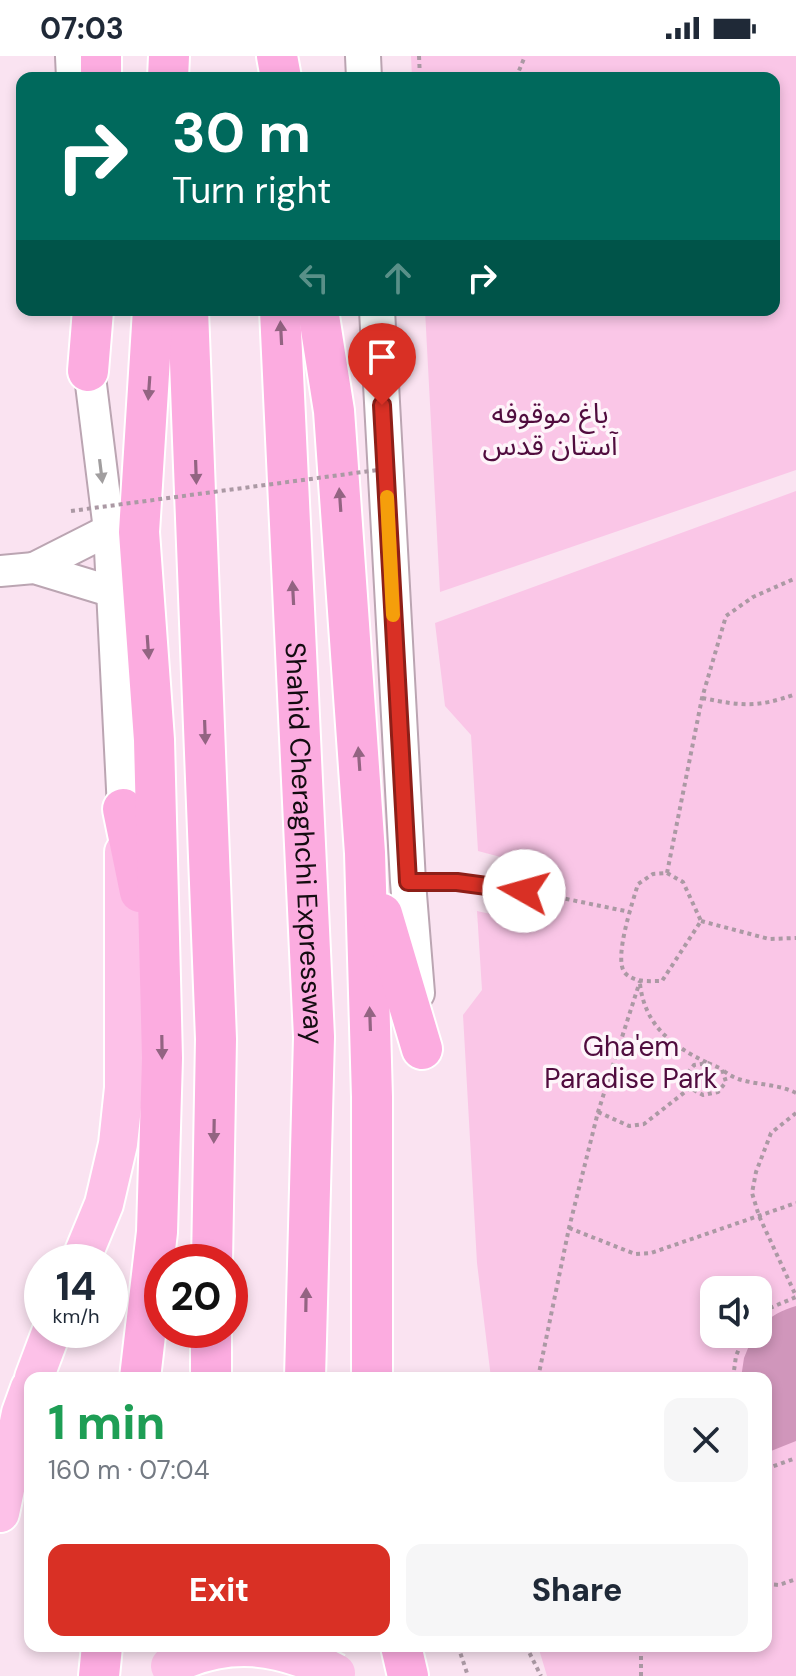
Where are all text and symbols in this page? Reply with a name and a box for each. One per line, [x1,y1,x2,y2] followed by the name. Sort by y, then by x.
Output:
[40,9,124,48] text: 07:03
[172,96,311,169] text: 30 m
[40,104,144,208] icon: right
[172,167,331,214] text: Turn right
[292,256,336,300] icon: left
[376,256,420,300] icon: ahead
[460,256,504,300] icon: right
[274,320,287,345] one-way arrow
[348,323,416,405] pin
[360,335,404,379] icon: arrive
[142,376,155,401] one-way arrow
[482,395,619,464] park label: باغ موقوفه آستان قدس
[95,459,108,484] one-way arrow
[190,460,203,485] one-way arrow
[333,487,346,512] one-way arrow
[287,580,300,605] one-way arrow
[142,635,155,660] one-way arrow
[277,641,332,1046] street label: Shahid Cheraghchi Expressway
[199,720,212,745] one-way arrow
[352,746,365,771] one-way arrow
[482,849,566,933] position arrow
[364,1006,377,1031] one-way arrow
[544,1028,718,1097] park label: Gha'em Paradise Park
[156,1035,168,1060] one-way arrow
[208,1119,221,1144] one-way arrow
[144,1244,248,1348] speed limit sign: 20
[56,1260,96,1312] text: 14
[700,1276,772,1348] map controls
[700,1276,772,1348] button: sound
[300,1287,312,1312] one-way arrow
[52,1303,100,1329] text: km/h
[48,1391,165,1454] text: 1 min
[664,1398,748,1482] button: close
[48,1453,209,1487] text: 160 m · 07:04
[48,1544,390,1636] button: Exit
[406,1544,748,1636] button: Share

